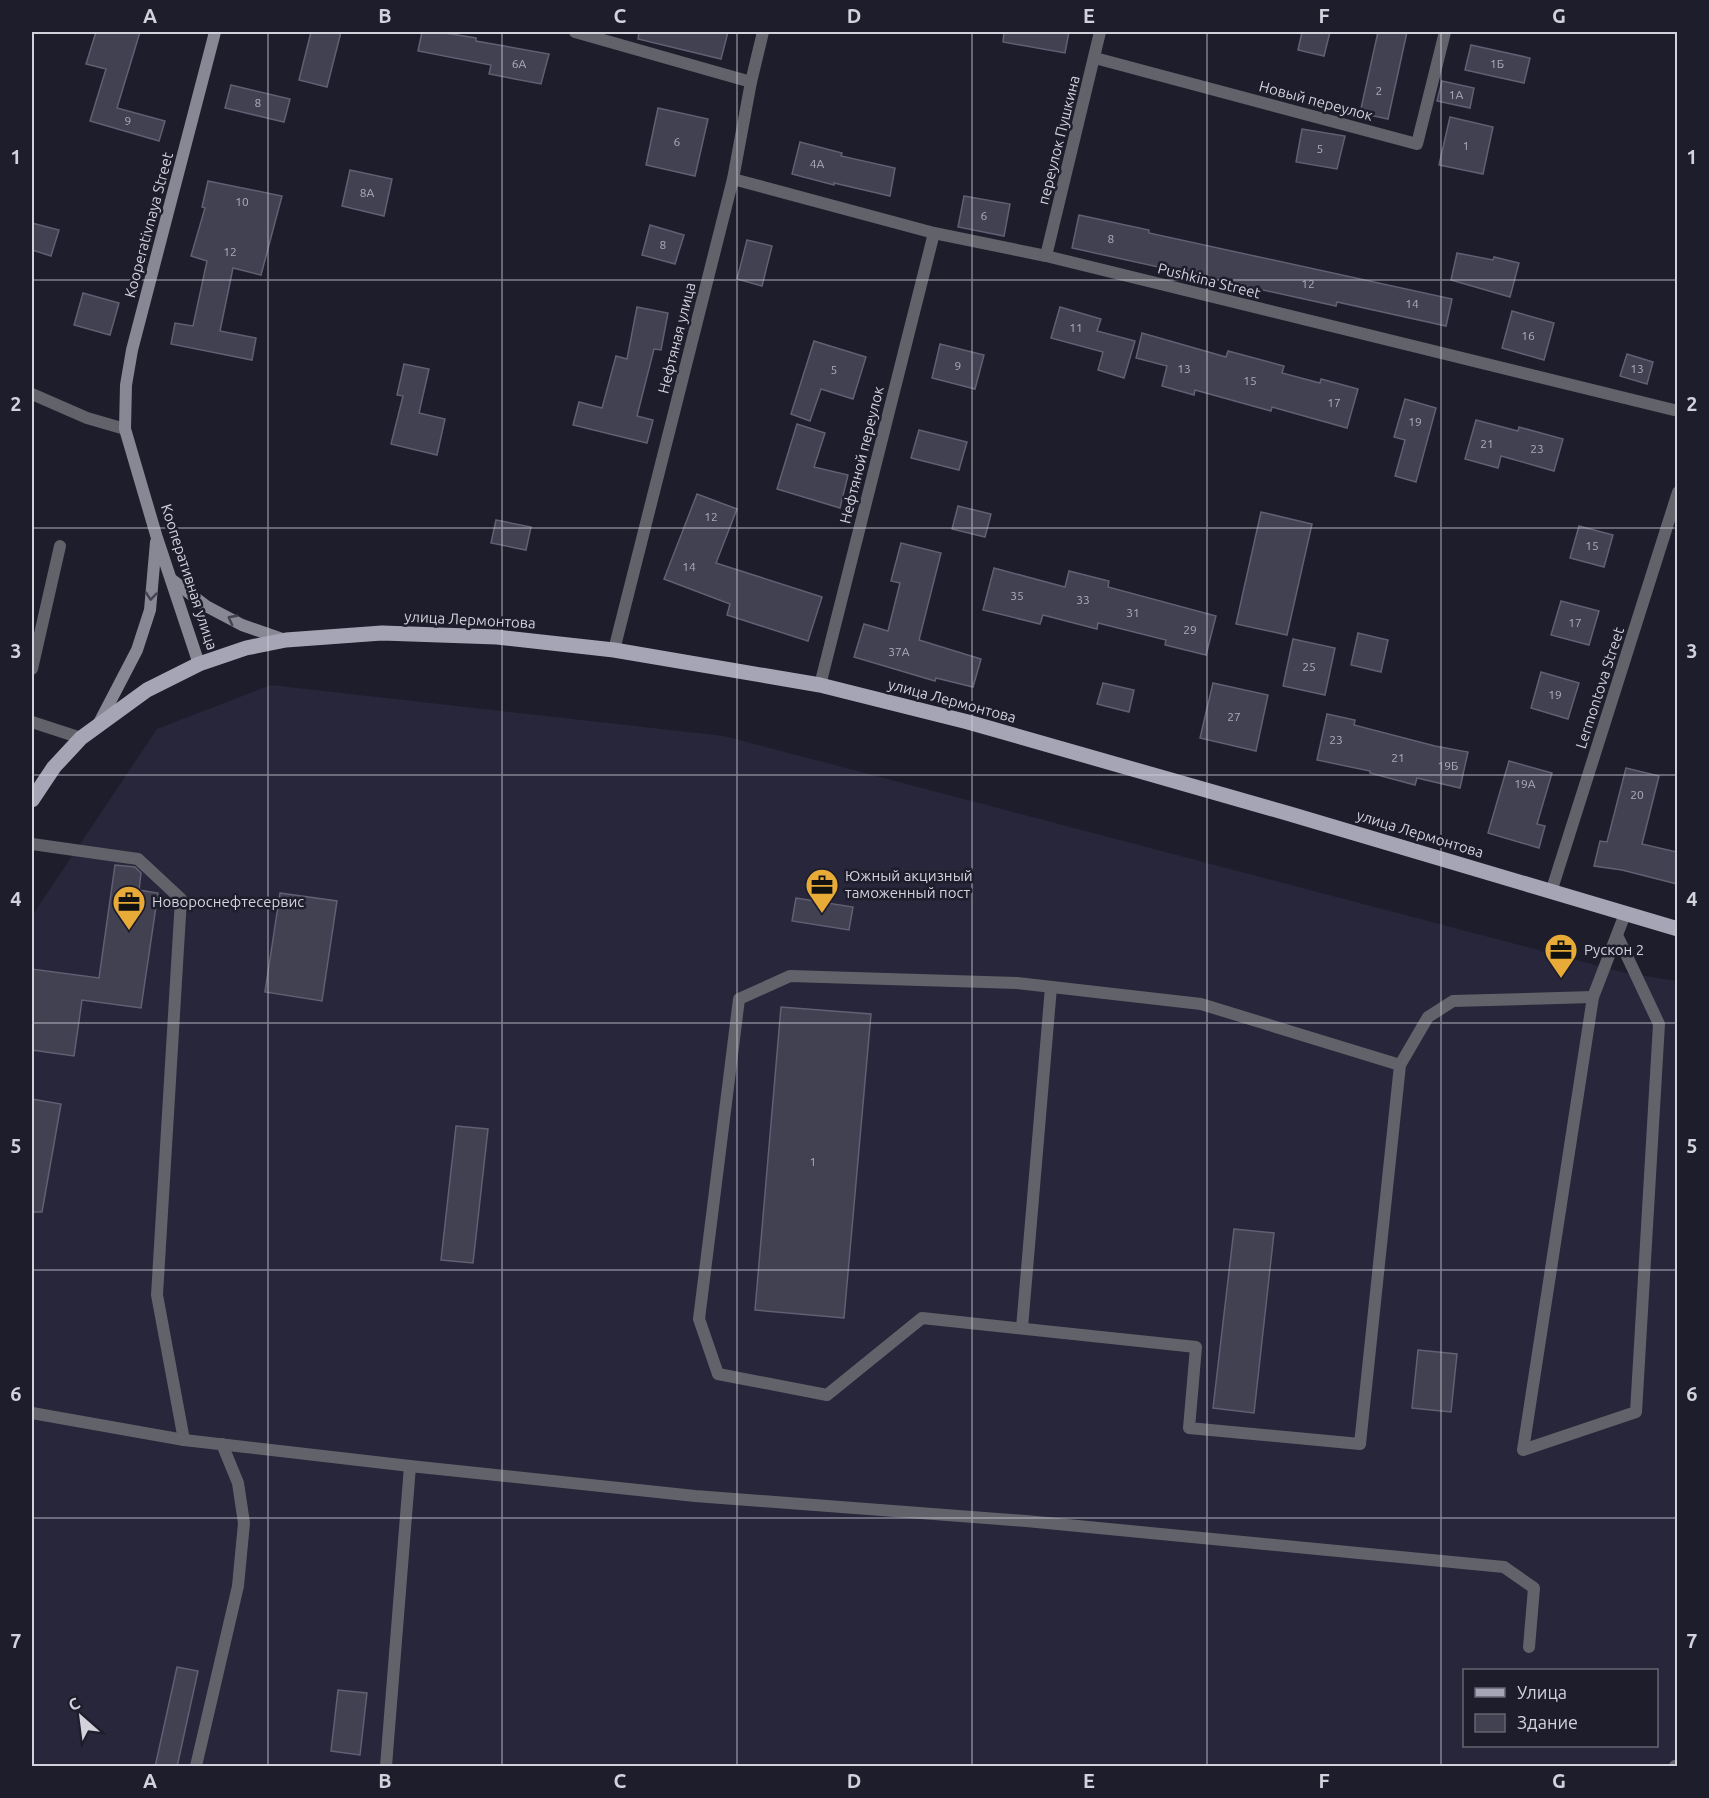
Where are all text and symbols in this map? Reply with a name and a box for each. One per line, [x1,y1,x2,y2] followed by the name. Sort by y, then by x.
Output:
[143,4,157,27] text: A
[378,4,392,27] text: B
[614,4,627,27] text: C
[847,4,861,27] text: D
[1083,4,1095,27] text: E
[1318,4,1330,27] text: F
[1552,4,1566,27] text: G
[512,57,526,70] house number: 6А
[1490,57,1504,70] house number: 1Б
[1034,74,1083,206] street label: переулок Пушкина
[1257,77,1375,124] street label: Новый переулок
[1376,84,1382,97] house number: 2
[1449,88,1463,101] house number: 1А
[255,96,262,109] house number: 8
[125,114,131,127] house number: 9
[674,135,681,148] house number: 6
[1463,139,1469,152] house number: 1
[1317,142,1323,155] house number: 5
[10,145,22,168] text: 1
[1686,145,1698,168] text: 1
[121,150,176,300] street label: Kooperativnaya Street
[810,157,824,170] house number: 4А
[360,186,374,199] house number: 8А
[235,195,249,208] house number: 10
[981,209,988,222] house number: 6
[1108,232,1115,245] house number: 8
[660,238,667,251] house number: 8
[223,245,237,258] house number: 12
[1156,260,1262,302] street label: Pushkina Street
[1301,277,1315,290] house number: 12
[654,281,699,395] street label: Нефтяная улица
[1405,297,1419,310] house number: 14
[1069,321,1083,334] house number: 11
[1521,329,1535,342] house number: 16
[955,359,961,372] house number: 9
[1177,362,1191,375] house number: 13
[1630,362,1644,375] house number: 13
[831,363,837,376] house number: 5
[1243,374,1257,387] house number: 15
[836,384,887,525] street label: Нефтяной переулок
[10,392,22,415] text: 2
[1686,392,1698,415] text: 2
[1327,396,1341,409] house number: 17
[1408,415,1422,428] house number: 19
[1480,437,1494,450] house number: 21
[1530,442,1544,455] house number: 23
[158,502,221,652] street label: Кооперативная улица
[704,510,718,523] house number: 12
[1585,539,1599,552] house number: 15
[682,560,696,573] house number: 14
[1010,589,1024,602] house number: 35
[145,592,158,601] one-way arrow
[1076,593,1090,606] house number: 33
[1126,606,1140,619] house number: 31
[404,608,536,631] street label: улица Лермонтова
[227,615,238,626] one-way arrow
[1568,616,1582,629] house number: 17
[1183,623,1197,636] house number: 29
[1572,625,1627,751] street label: Lermontova Street
[10,639,22,662] text: 3
[1686,639,1698,662] text: 3
[888,645,910,658] house number: 37А
[1302,660,1316,673] house number: 25
[886,675,1018,726] street label: улица Лермонтова
[1548,688,1562,701] house number: 19
[1227,710,1241,723] house number: 27
[1329,733,1343,746] house number: 23
[1391,751,1405,764] house number: 21
[1438,759,1458,772] house number: 19Б
[1514,777,1536,790] house number: 19А
[1630,788,1644,801] house number: 20
[1355,806,1486,861] street label: улица Лермонтова
[804,867,840,914] office icon: Южный акцизный таможенный пост
[845,867,973,901] place label: Южный акцизный таможенный пост
[111,884,147,931] office icon: Новороснефтесервис
[10,887,22,910] text: 4
[1686,887,1698,910] text: 4
[152,893,304,910] place label: Новороснефтесервис
[1543,932,1579,979] office icon: Рускон 2
[1584,941,1644,958] place label: Рускон 2
[10,1134,22,1157] text: 5
[1686,1134,1698,1157] text: 5
[810,1155,816,1168] house number: 1
[10,1382,22,1405] text: 6
[1686,1382,1698,1405] text: 6
[10,1629,22,1652] text: 7
[1686,1629,1698,1652] text: 7
[1463,1669,1658,1747] legend
[1517,1682,1567,1702] text: Улица
[51,1687,111,1747] north arrow
[65,1693,83,1714] text: С
[1517,1712,1578,1732] text: Здание
[143,1769,157,1792] text: A
[378,1769,392,1792] text: B
[614,1769,627,1792] text: C
[847,1769,861,1792] text: D
[1083,1769,1095,1792] text: E
[1318,1769,1330,1792] text: F
[1552,1769,1566,1792] text: G

